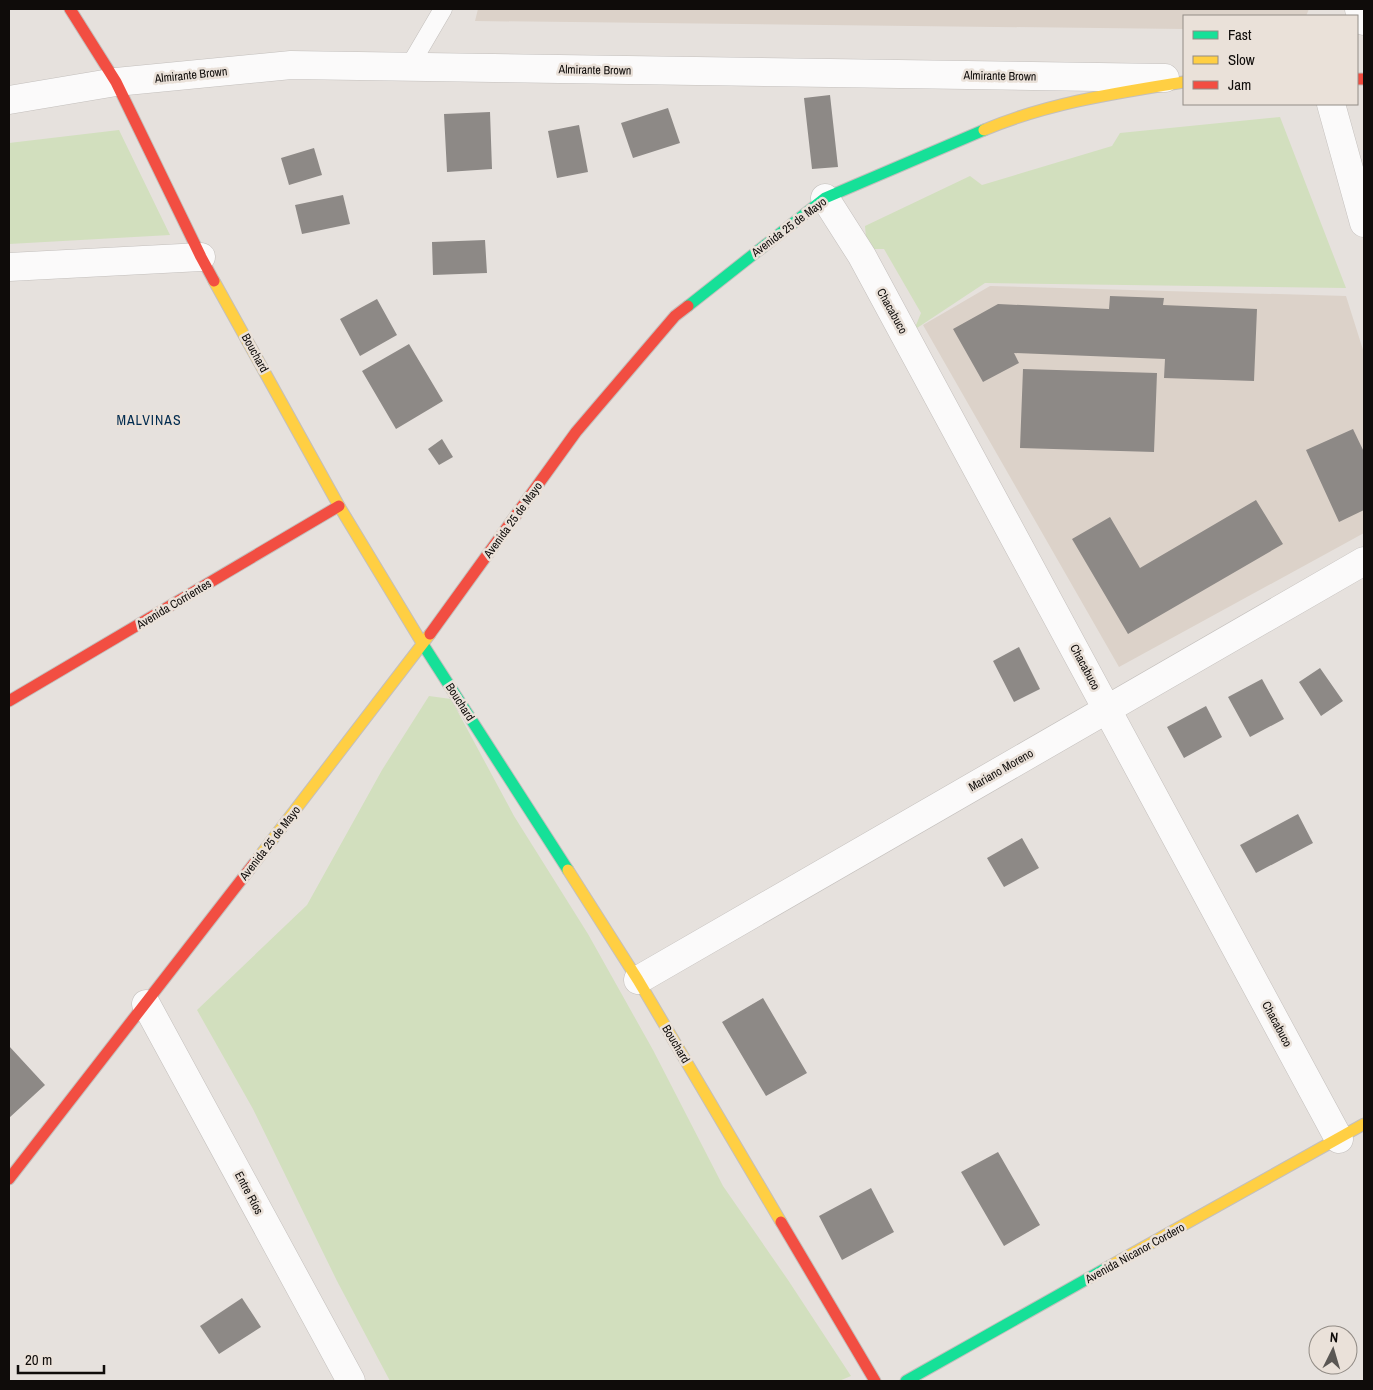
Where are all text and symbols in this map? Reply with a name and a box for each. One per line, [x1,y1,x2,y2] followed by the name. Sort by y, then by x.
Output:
[1183,15,1358,105] legend
[1228,24,1252,45] text: Fast
[1228,49,1255,70] text: Slow
[557,61,632,79] street label: Almirante Brown
[153,63,228,87] street label: Almirante Brown
[962,67,1037,85] street label: Almirante Brown
[1228,74,1251,95] text: Jam
[747,193,830,261] street label: Avenida 25 de Mayo
[873,285,911,337] street label: Chacabuco
[238,331,272,375] street label: Bouchard
[116,411,182,429] district label: MALVINAS
[479,479,546,562] street label: Avenida 25 de Mayo
[133,575,214,633] street label: Avenida Corrientes
[1066,641,1104,693] street label: Chacabuco
[442,680,478,724] street label: Bouchard
[966,745,1036,795] street label: Mariano Moreno
[235,803,304,884] street label: Avenida 25 de Mayo
[1258,998,1296,1050] street label: Chacabuco
[658,1022,694,1066] street label: Bouchard
[231,1169,267,1217] street label: Entre Ríos
[1082,1219,1188,1287] street label: Avenida Nicanor Cordero
[1308,1325,1358,1375] north arrow
[1329,1328,1339,1346] text: N
[18,1342,104,1374] scale bar
[25,1349,52,1370] text: 20 m

